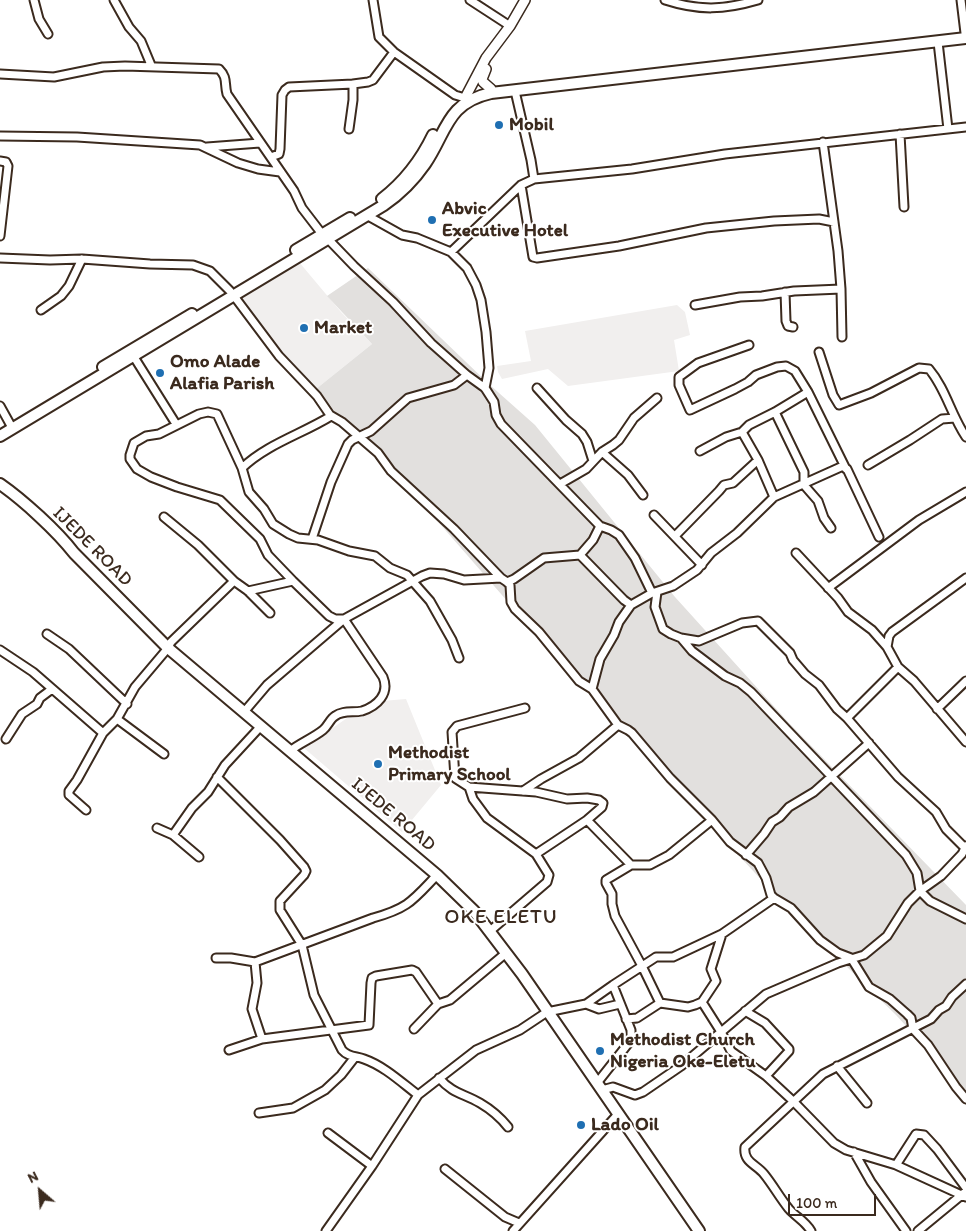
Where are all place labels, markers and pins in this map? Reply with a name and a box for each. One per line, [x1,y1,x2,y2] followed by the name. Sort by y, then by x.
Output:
[509,114,554,136] place label: Mobil
[493,119,505,131] marker: Mobil
[442,198,568,242] place label: Abvic Executive Hotel
[426,214,438,226] marker: Abvic Executive Hotel
[314,317,372,339] place label: Market
[298,322,310,334] marker: Market
[170,351,274,395] place label: Omo Alade Alafia Parish
[154,367,166,379] marker: Omo Alade Alafia Parish
[388,742,511,786] place label: Methodist Primary School
[372,758,384,770] marker: Methodist Primary School
[610,1029,755,1073] place label: Methodist Church Nigeria Oke-Eletu
[594,1045,606,1057] marker: Methodist Church Nigeria Oke-Eletu
[591,1114,659,1136] place label: Lado Oil
[575,1119,587,1131] marker: Lado Oil

